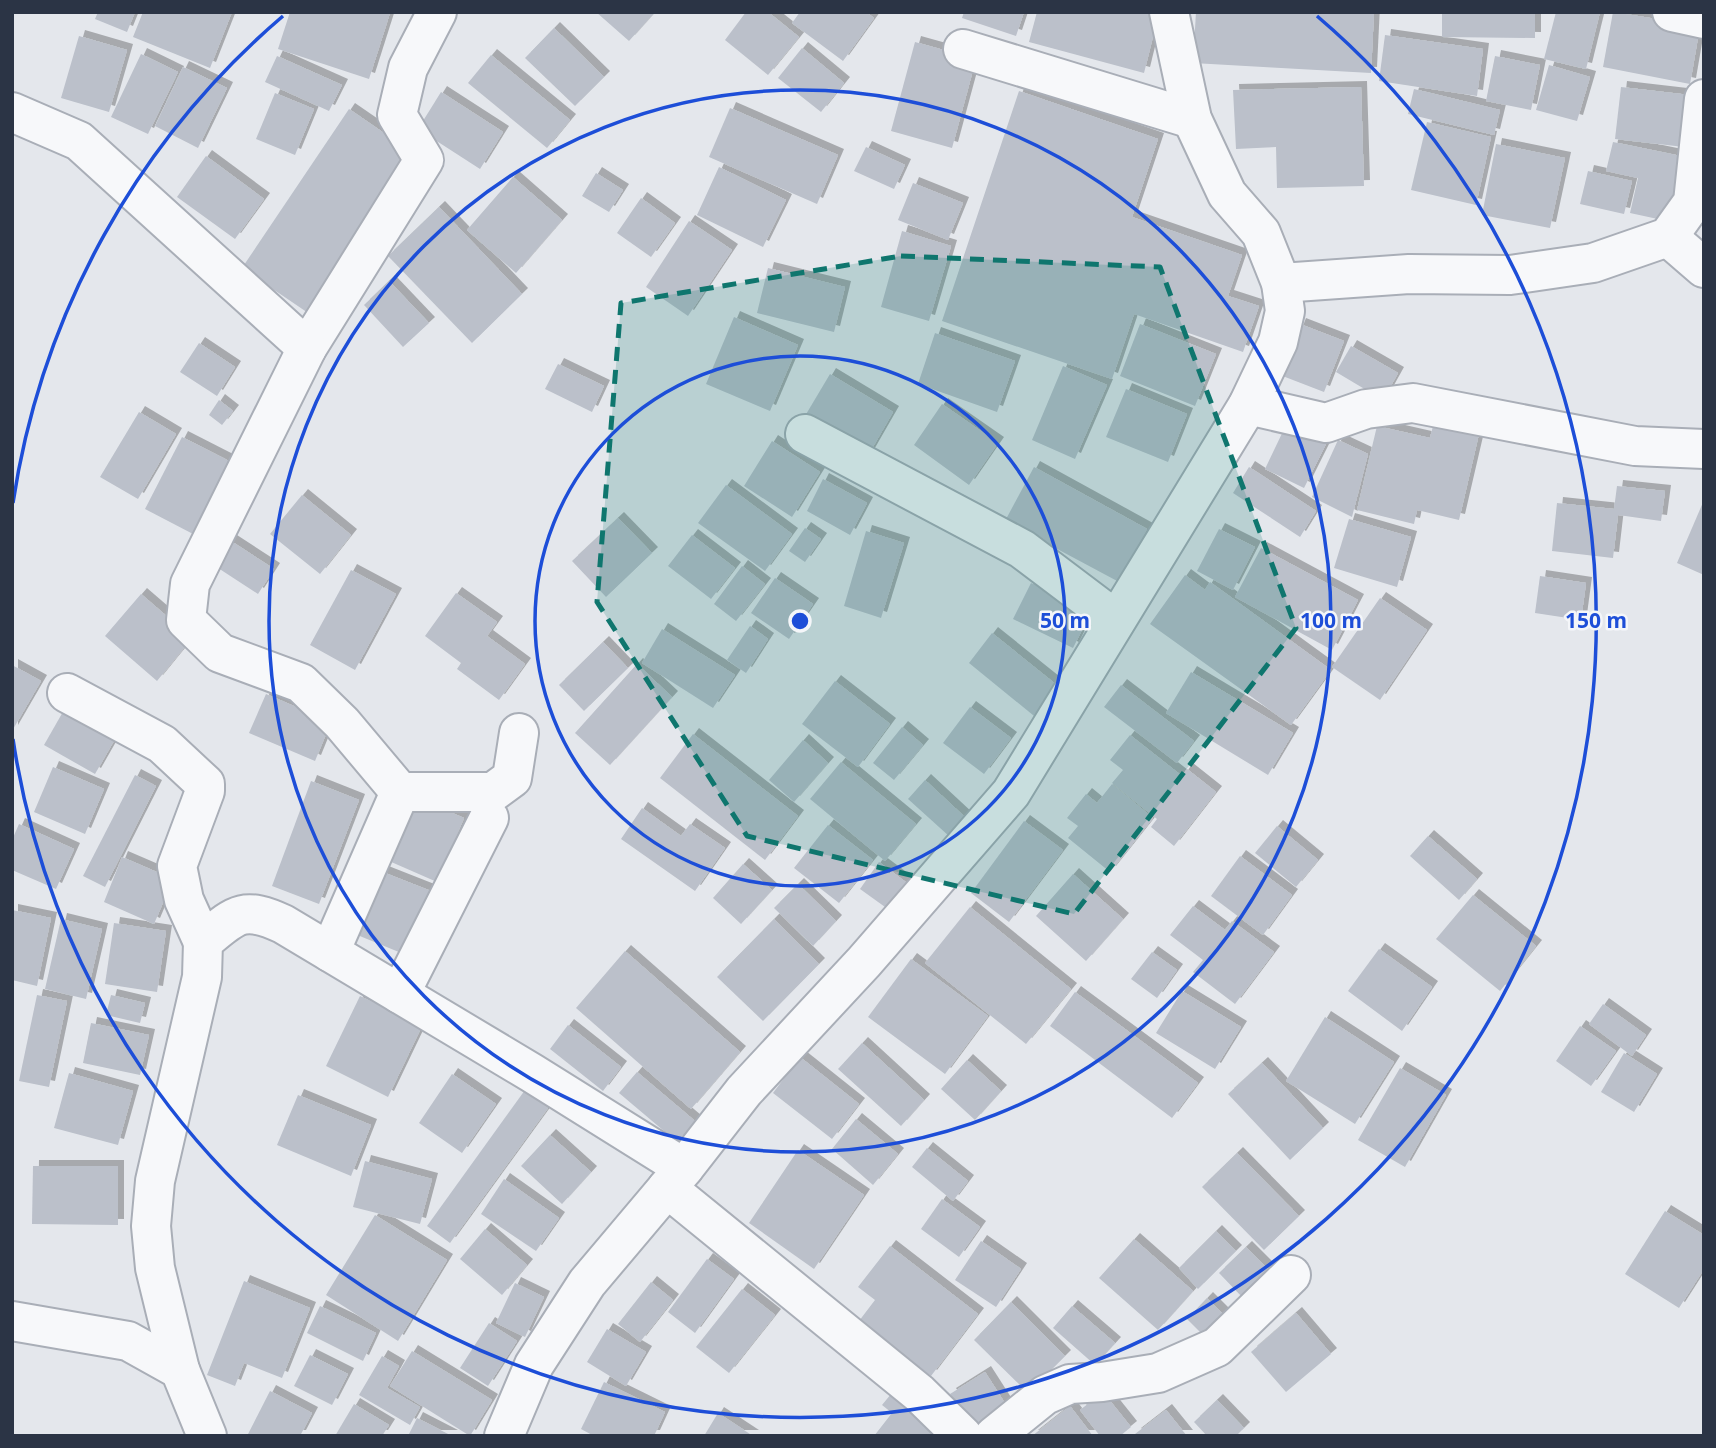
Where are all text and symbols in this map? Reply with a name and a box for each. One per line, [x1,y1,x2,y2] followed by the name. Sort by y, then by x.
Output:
[1040,606,1090,634] text: 50 m
[1300,606,1362,634] text: 100 m
[1565,606,1627,634] text: 150 m
[788,609,812,633] centre of rings

